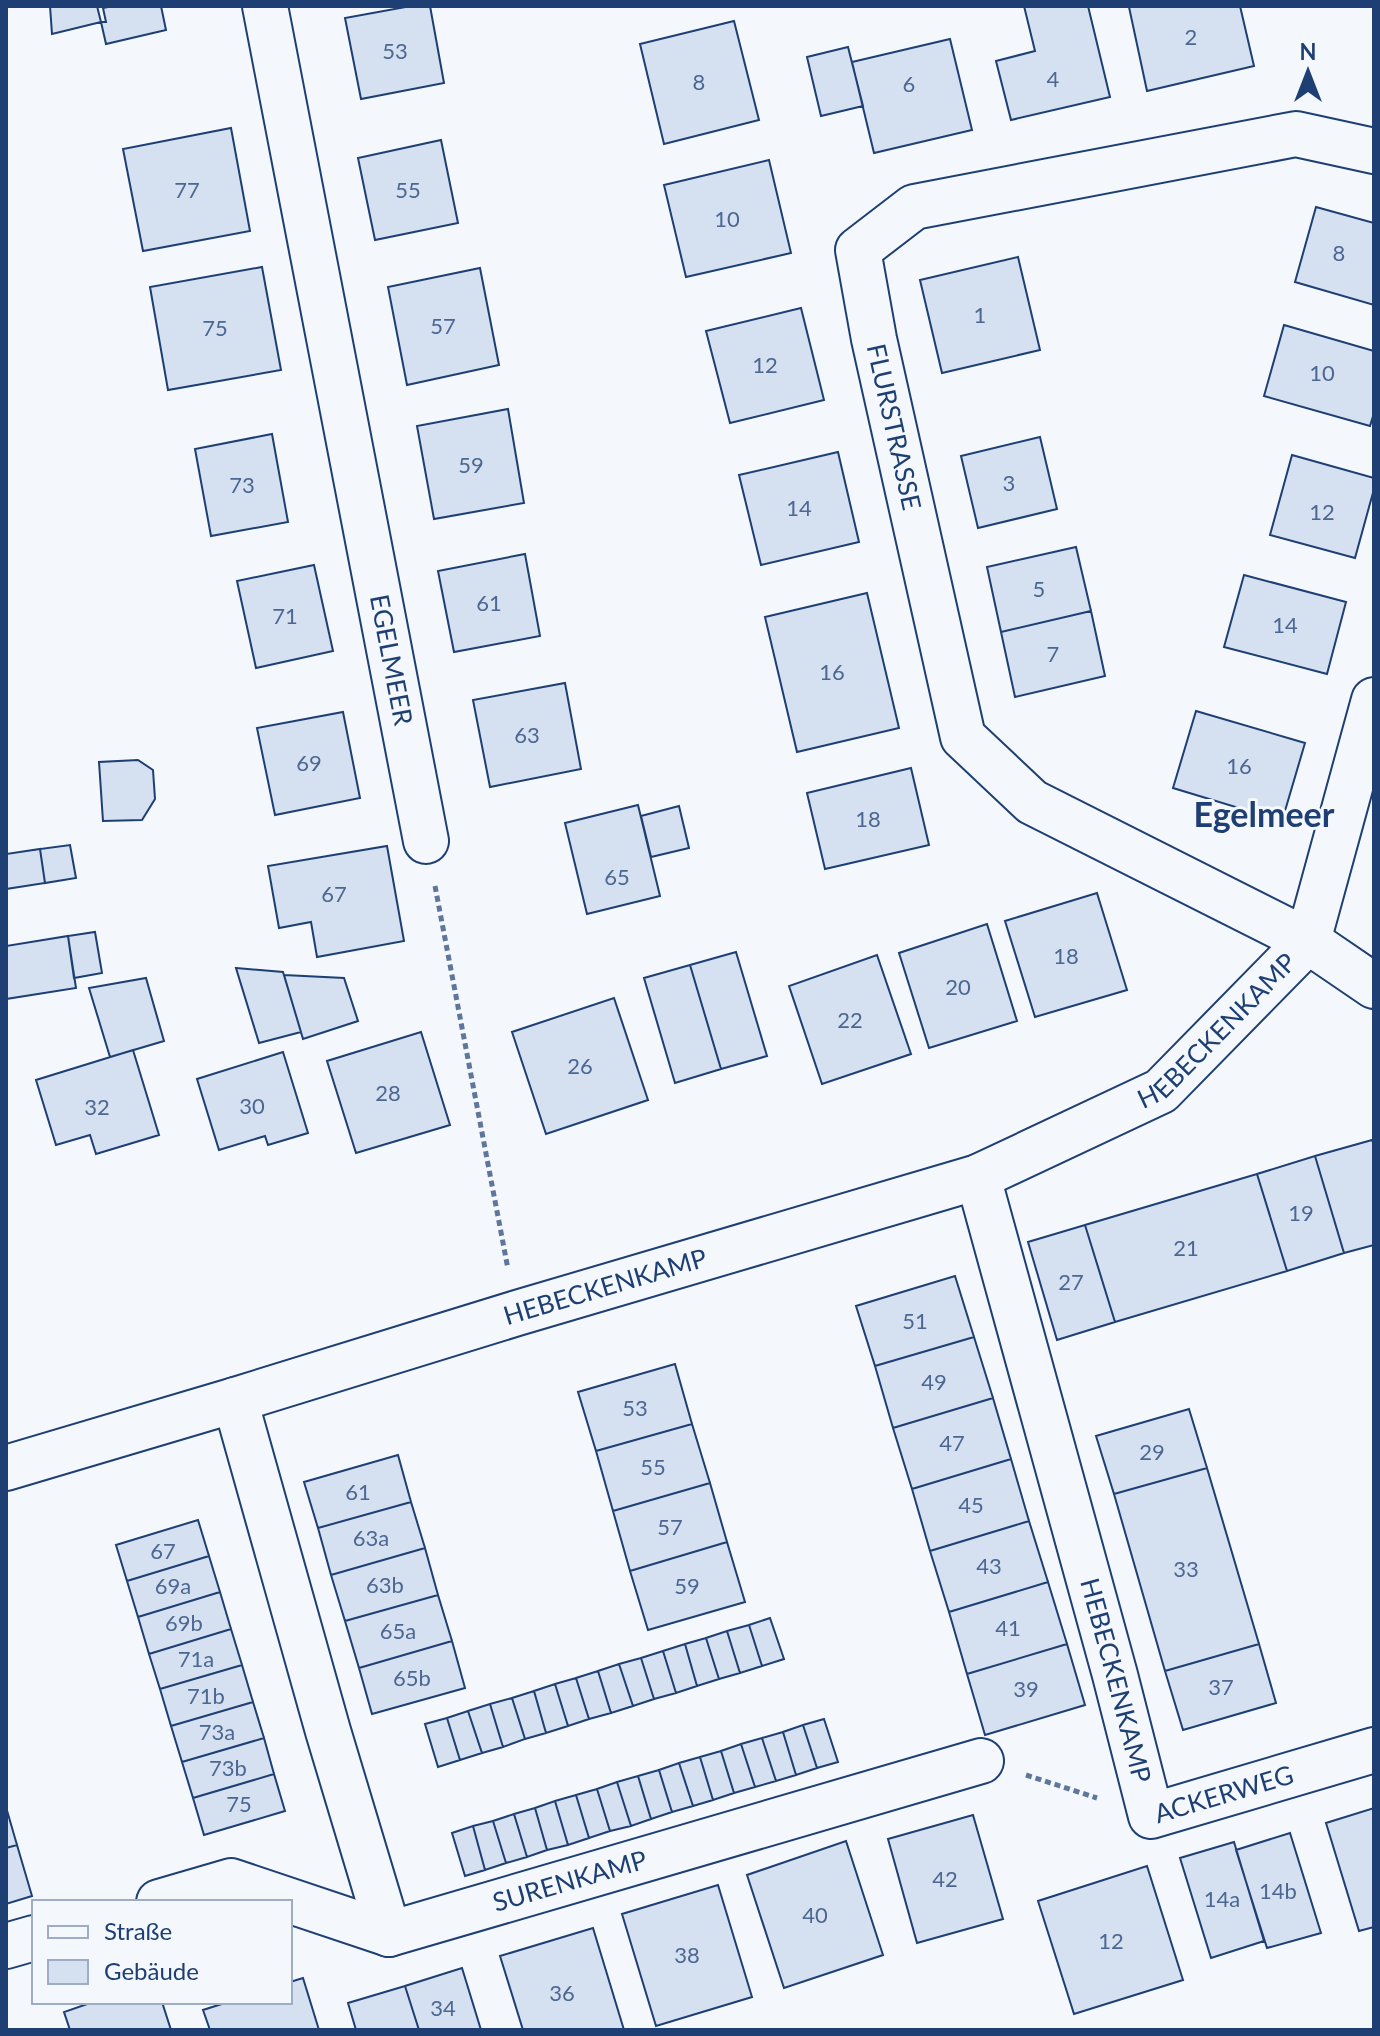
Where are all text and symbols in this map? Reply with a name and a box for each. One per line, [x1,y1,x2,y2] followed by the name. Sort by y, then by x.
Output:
[1185,23,1197,50] house number: 2
[1268,32,1348,112] north arrow
[382,37,408,64] house number: 53
[1300,38,1316,65] text: N
[1047,65,1060,92] house number: 4
[693,68,705,95] house number: 8
[903,70,915,97] house number: 6
[174,176,200,203] house number: 77
[395,176,421,203] house number: 55
[714,205,740,232] house number: 10
[1333,239,1345,266] house number: 8
[974,301,986,328] house number: 1
[430,312,456,339] house number: 57
[202,314,228,341] house number: 75
[861,341,929,513] street label: FLURSTRASSE
[752,351,778,378] house number: 12
[1309,359,1335,386] house number: 10
[458,451,484,478] house number: 59
[1003,469,1015,496] house number: 3
[229,471,255,498] house number: 73
[786,494,812,521] house number: 14
[1309,498,1335,525] house number: 12
[1033,575,1045,602] house number: 5
[476,589,502,616] house number: 61
[364,592,420,729] street label: EGELMEER
[272,602,298,629] house number: 71
[1272,611,1298,638] house number: 14
[1047,640,1059,667] house number: 7
[819,658,845,685] house number: 16
[514,721,540,748] house number: 63
[296,749,322,776] house number: 69
[1226,752,1252,779] house number: 16
[1194,793,1335,834] district label: Egelmeer
[855,805,881,832] house number: 18
[604,863,630,890] house number: 65
[321,880,347,907] house number: 67
[1053,942,1079,969] house number: 18
[1132,946,1302,1115] street label: HEBECKENKAMP
[945,973,971,1000] house number: 20
[837,1006,863,1033] house number: 22
[567,1052,593,1079] house number: 26
[375,1079,401,1106] house number: 28
[239,1092,265,1119] house number: 30
[84,1093,110,1120] house number: 32
[1288,1199,1314,1226] house number: 19
[1173,1234,1199,1261] house number: 21
[499,1241,710,1331] street label: HEBECKENKAMP
[1058,1268,1084,1295] house number: 27
[902,1307,928,1334] house number: 51
[921,1368,947,1395] house number: 49
[622,1394,648,1421] house number: 53
[939,1429,965,1456] house number: 47
[1139,1438,1165,1465] house number: 29
[640,1453,666,1480] house number: 55
[345,1478,371,1505] house number: 61
[958,1491,984,1518] house number: 45
[657,1513,683,1540] house number: 57
[353,1524,389,1551] house number: 63a
[150,1537,176,1564] house number: 67
[976,1552,1002,1579] house number: 43
[1173,1555,1199,1582] house number: 33
[366,1571,404,1598] house number: 63b
[155,1572,191,1599] house number: 69a
[674,1572,700,1599] house number: 59
[1074,1574,1159,1786] street label: HEBECKENKAMP
[165,1609,203,1636] house number: 69b
[995,1614,1021,1641] house number: 41
[380,1617,416,1644] house number: 65a
[178,1645,214,1672] house number: 71a
[393,1664,431,1691] house number: 65b
[1208,1673,1234,1700] house number: 37
[1013,1675,1039,1702] house number: 39
[187,1682,225,1709] house number: 71b
[199,1718,235,1745] house number: 73a
[209,1754,247,1781] house number: 73b
[1150,1758,1297,1829] street label: ACKERWEG
[226,1790,252,1817] house number: 75
[489,1843,650,1918] street label: SURENKAMP
[932,1865,958,1892] house number: 42
[1259,1877,1297,1904] house number: 14b
[1204,1885,1240,1912] house number: 14a
[32,1900,292,2004] legend
[802,1901,828,1928] house number: 40
[104,1916,172,1945] text: Straße
[1098,1927,1124,1954] house number: 12
[674,1941,700,1968] house number: 38
[104,1956,199,1985] text: Gebäude
[549,1979,575,2006] house number: 36
[430,1994,456,2021] house number: 34

